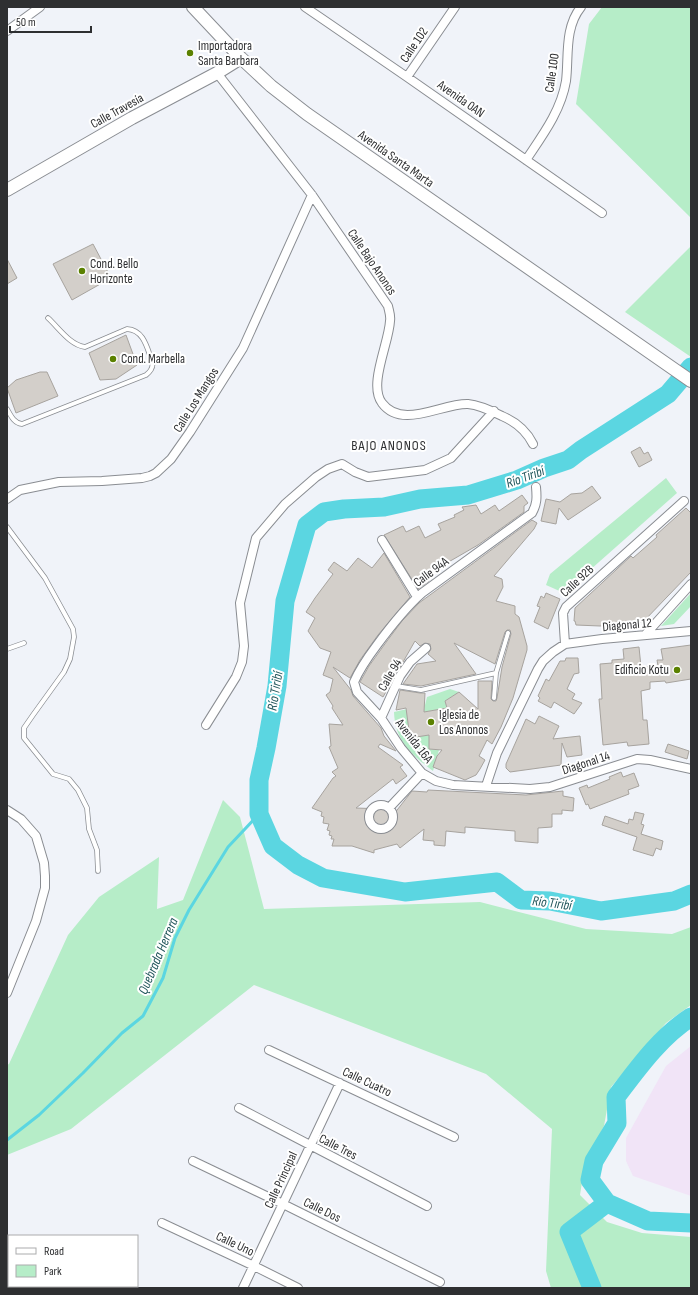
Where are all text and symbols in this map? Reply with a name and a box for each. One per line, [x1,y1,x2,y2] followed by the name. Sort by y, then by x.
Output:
[10,8,91,34] scale bar
[16,15,36,30] text: 50 m
[396,24,432,66] street label: Calle 102
[198,38,259,69] place label: Importadora Santa Barbara
[185,48,195,58] marker: Importadora Santa Barbara
[541,52,563,94] street label: Calle 100
[434,76,488,121] street label: Avenida 0AN
[88,90,146,132] street label: Calle Travesía
[354,126,437,191] street label: Avenida Santa Marta
[344,226,400,298] street label: Calle Bajo Anonos
[90,256,138,287] place label: Cond. Bello Horizonte
[77,266,87,276] marker: Cond. Bello Horizonte
[121,351,185,367] place label: Cond. Marbella
[108,354,118,364] marker: Cond. Marbella
[170,364,222,435] street label: Calle Los Mangos
[351,437,427,454] district label: BAJO ANONOS
[503,462,548,492] water label: Río Tiribí
[410,553,452,590] street label: Calle 94A
[557,561,597,601] street label: Calle 92B
[602,615,652,635] street label: Diagonal 12
[374,656,406,694] street label: Calle 94
[615,662,669,678] place label: Edificio Kotu
[672,665,682,675] marker: Edificio Kotu
[264,669,287,712] water label: Río Tiribí
[439,707,489,738] place label: Iglesia de Los Anonos
[391,715,437,767] street label: Avenida 16A
[426,717,436,727] marker: Iglesia de Los Anonos
[560,748,612,778] street label: Diagonal 14
[531,892,574,914] water label: Río Tiribí
[134,915,182,997] water label: Quebrada Herrera
[340,1064,394,1100] street label: Calle Cuatro
[316,1131,360,1164] street label: Calle Tres
[261,1149,301,1211] street label: Calle Principal
[301,1194,344,1226] street label: Calle Dos
[213,1228,257,1260] street label: Calle Uno
[8,1235,138,1287] legend
[44,1244,64,1259] text: Road
[44,1264,62,1279] text: Park

